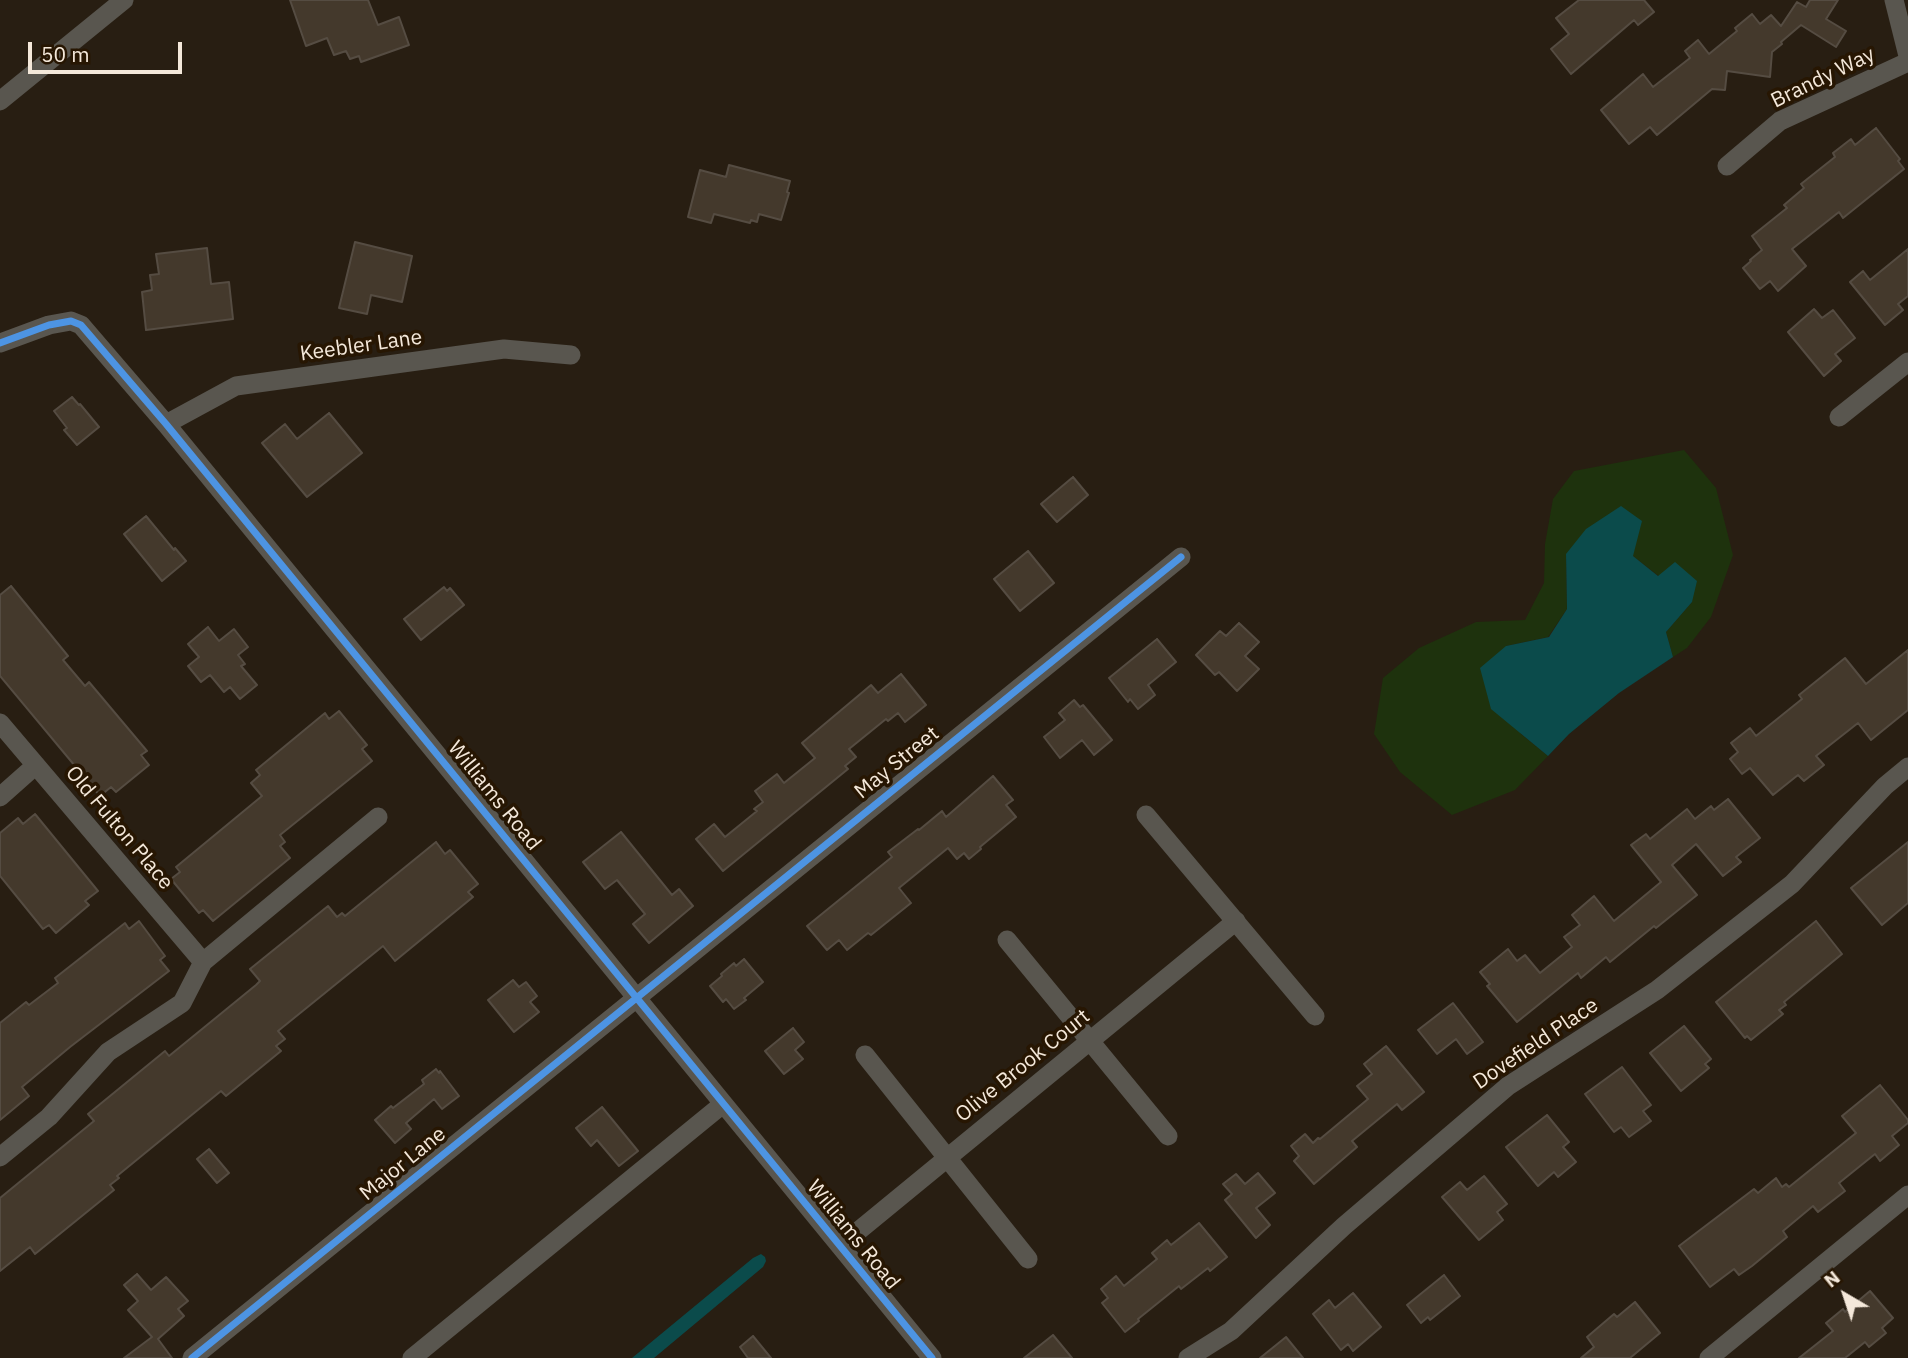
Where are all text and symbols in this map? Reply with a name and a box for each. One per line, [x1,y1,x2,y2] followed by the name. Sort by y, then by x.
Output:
[32,28,186,72] scale bar
[41,40,90,68] text: 50 m
[1767,42,1879,114] street label: Brandy Way
[298,325,424,367] street label: Keebler Lane
[850,721,944,805] street label: May Street
[442,736,546,856] street label: Williams Road
[60,761,178,895] street label: Old Fulton Place
[1469,993,1603,1095] street label: Dovefield Place
[951,1004,1095,1128] street label: Olive Brook Court
[355,1122,451,1206] street label: Major Lane
[801,1175,905,1295] street label: Williams Road
[1810,1260,1880,1330] north arrow
[1819,1265,1845,1292] text: N

